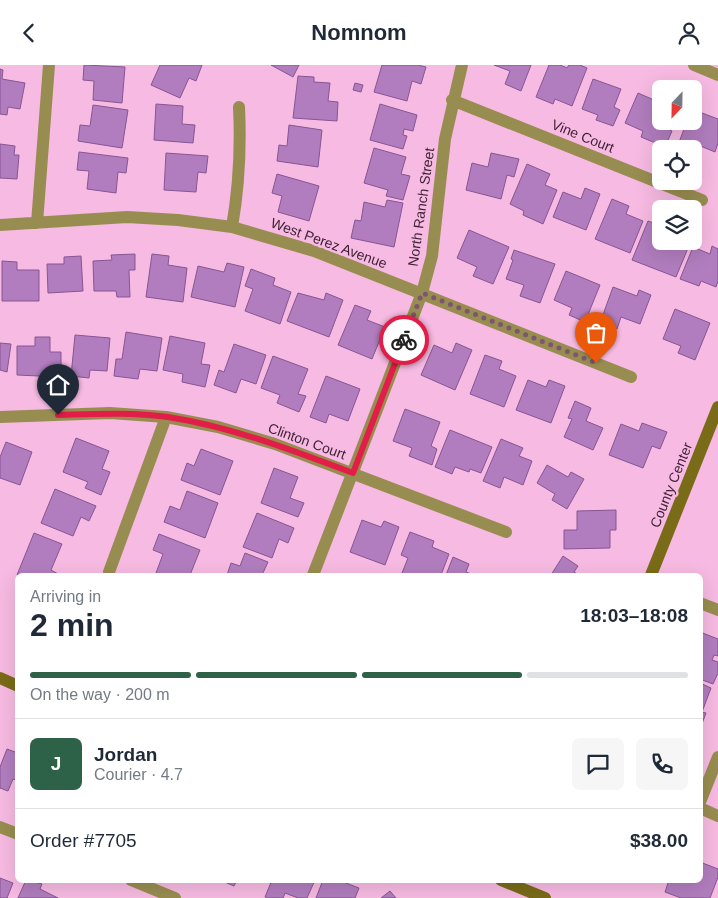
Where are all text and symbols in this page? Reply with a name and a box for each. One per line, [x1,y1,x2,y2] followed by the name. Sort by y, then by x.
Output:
[15,19,43,47] icon: back
[675,19,703,47] icon: person
[311,20,407,45] text: Nomnom
[652,80,702,130] north arrow
[652,80,702,250] map controls
[549,116,617,156] street label: Vine Court
[652,140,702,190] button: locate
[405,146,437,267] street label: North Ranch Street
[652,200,702,250] button: layers
[269,215,389,272] street label: West Perez Avenue
[575,312,617,363] pin
[379,315,429,365] courier
[582,319,610,347] icon: bag
[390,326,418,354] icon: bike
[37,364,79,415] pin
[44,371,72,399] icon: home
[266,420,348,463] street label: Clinton Court
[647,440,695,530] street label: County Center
[30,588,101,605] text: Arriving in
[580,605,688,626] text: 18:03–18:08
[30,607,114,643] text: 2 min
[30,686,170,703] text: On the way · 200 m
[572,738,624,790] button: chat
[636,738,688,790] button: phone
[94,744,157,765] text: Jordan
[51,753,61,774] text: J
[94,766,183,783] text: Courier · 4.7
[30,830,137,851] text: Order #7705
[630,830,688,851] text: $38.00

